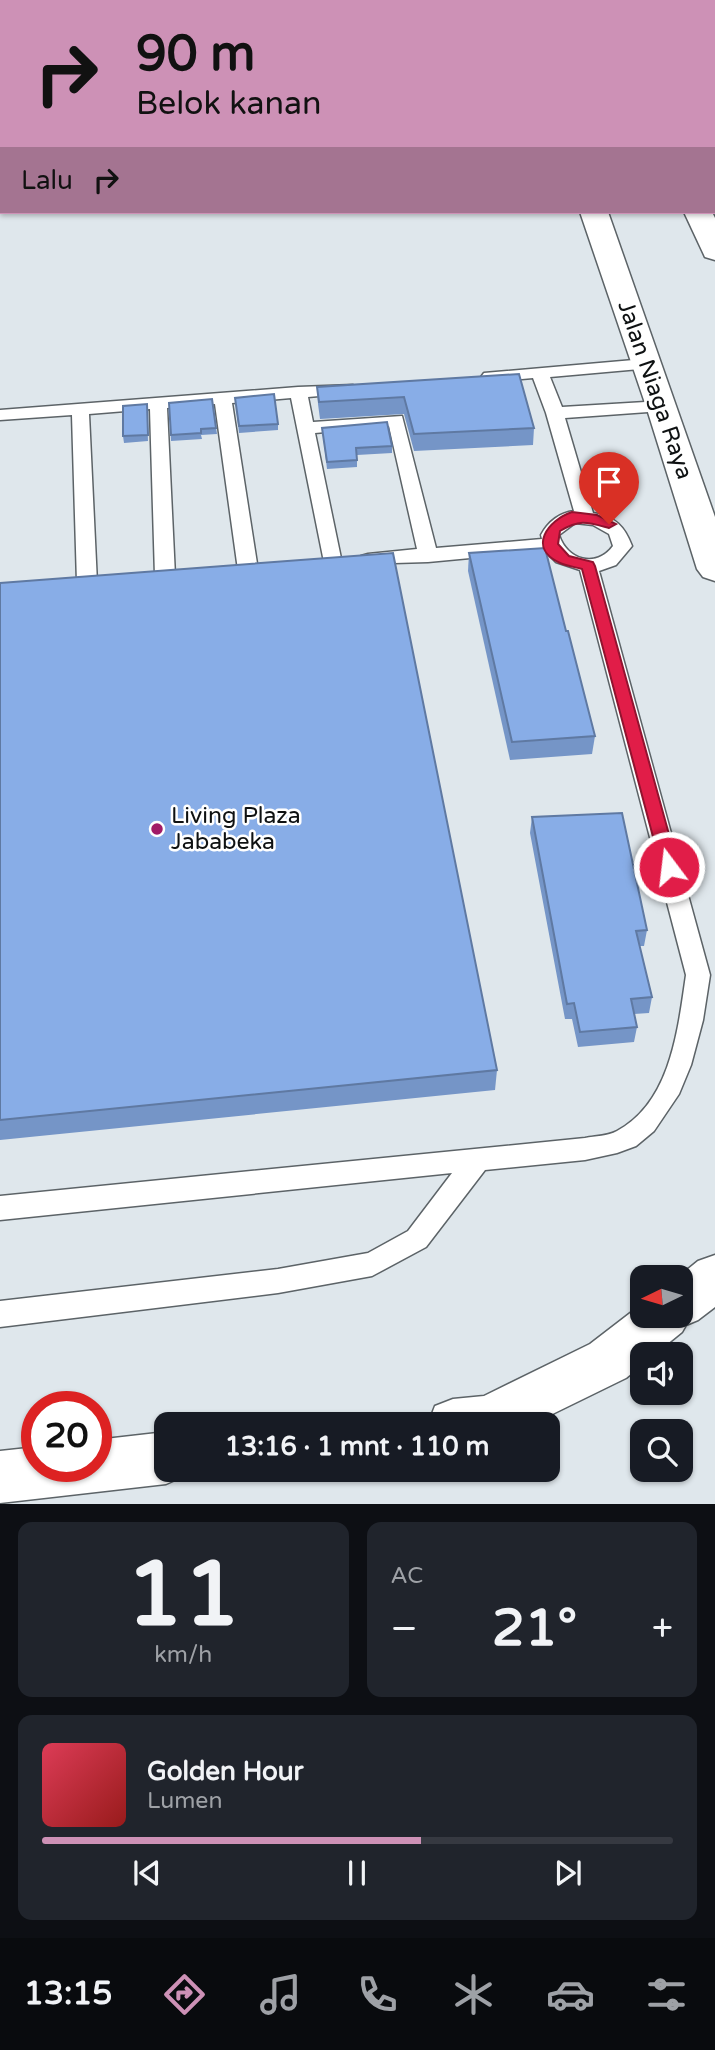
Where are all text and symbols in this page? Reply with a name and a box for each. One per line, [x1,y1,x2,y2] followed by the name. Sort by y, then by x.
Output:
[136,25,255,84] text: 90 m
[21,28,112,119] icon: right
[136,85,321,123] text: Belok kanan
[87,161,125,199] icon: right
[21,165,73,196] text: Lalu
[611,297,699,483] street label: Jalan Niaga Raya
[579,452,639,524] pin
[590,463,628,501] icon: arrive
[171,802,301,856] place label: Living Plaza Jababeka
[149,821,165,837] marker: Living Plaza Jababeka
[632,830,706,904] position arrow
[630,1265,693,1328] north arrow
[630,1265,693,1482] map controls
[630,1342,693,1405] button: sound
[21,1391,112,1482] speed limit sign: 20
[630,1419,693,1482] button: search
[225,1431,489,1462] text: 13:16 · 1 mnt · 110 m
[126,1540,240,1650] text: 11
[391,1562,423,1590] text: AC
[492,1597,577,1660] text: 21°
[391,1606,418,1652] text: −
[652,1606,673,1652] text: +
[154,1641,212,1669] text: km/h
[147,1756,304,1787] text: Golden Hour
[147,1787,222,1815] text: Lumen
[128,1854,166,1892] icon: previous
[338,1854,376,1892] icon: pause
[549,1854,587,1892] icon: next
[160,1970,209,2019] icon: directions
[256,1970,305,2019] icon: music
[353,1970,402,2019] icon: phone
[449,1970,498,2019] icon: climate
[546,1970,595,2019] icon: car
[642,1970,691,2019] icon: filters
[24,1975,112,2013] text: 13:15

